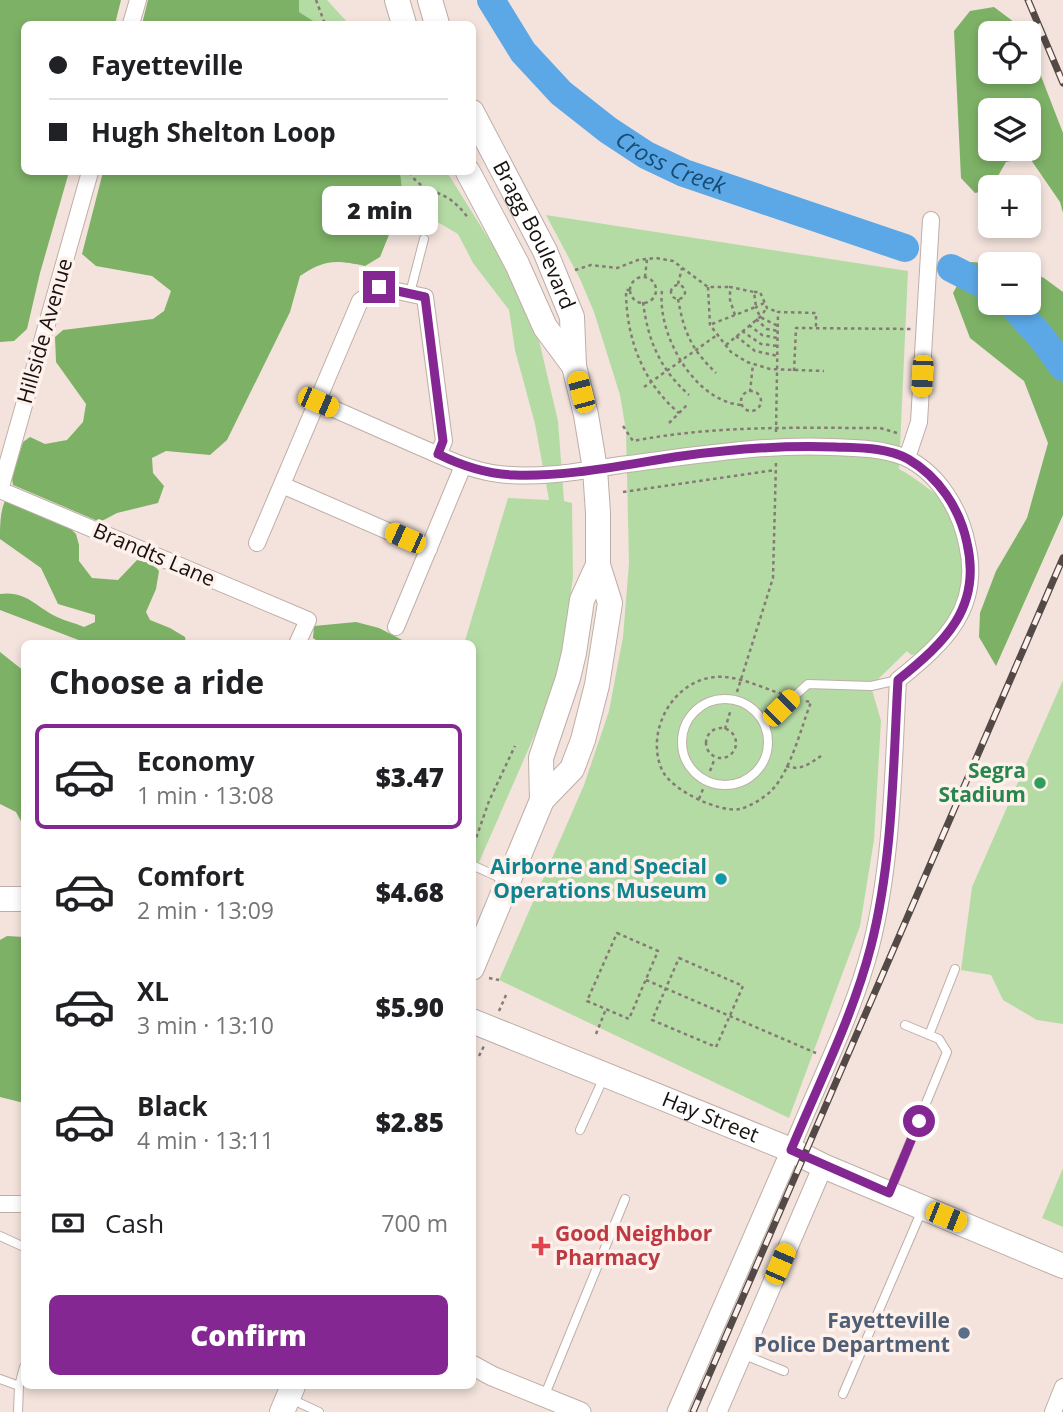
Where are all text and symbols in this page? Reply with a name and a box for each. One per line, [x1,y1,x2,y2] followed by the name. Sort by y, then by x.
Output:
[978,21,1041,315] map controls
[978,21,1041,84] button: locate
[91,47,243,83] text: Fayetteville
[978,98,1041,161] button: layers
[91,114,336,150] text: Hugh Shelton Loop
[610,122,731,201] water label: Cross Creek
[487,156,582,313] street label: Bragg Boulevard
[978,175,1041,238] button: +
[321,186,437,234] callout: 2 min
[347,194,413,226] text: 2 min
[978,252,1041,315] button: −
[10,255,78,407] street label: Hillside Avenue
[363,271,395,303] route end
[911,354,934,398] car
[566,369,597,415] car
[295,384,342,420] car
[89,516,220,592] street label: Brandts Lane
[382,520,429,556] car
[49,660,264,703] text: Choose a ride
[759,686,804,730] car
[137,743,255,779] text: Economy
[53,745,116,808] icon: car
[939,756,1026,808] place label: Segra Stadium
[376,759,444,795] text: $3.47
[1032,775,1048,791] marker: Segra Stadium
[137,779,274,811] text: 1 min · 13:08
[490,852,707,904] place label: Airborne and Special Operations Museum
[137,858,244,894] text: Comfort
[53,860,116,923] icon: car
[713,871,729,887] marker: Airborne and Special Operations Museum
[376,874,444,910] text: $4.68
[137,894,274,926] text: 2 min · 13:09
[137,973,169,1009] text: XL
[53,975,116,1038] icon: car
[376,989,444,1025] text: $5.90
[137,1009,274,1041] text: 3 min · 13:10
[658,1084,763,1148] street label: Hay Street
[137,1088,208,1124] text: Black
[53,1090,116,1153] icon: car
[376,1104,444,1140] text: $2.85
[903,1105,935,1137] route start
[137,1124,274,1156] text: 4 min · 13:11
[923,1199,970,1235] car
[49,1204,87,1242] icon: cash
[105,1205,164,1241] text: Cash
[381,1207,448,1239] text: 700 m
[555,1219,713,1271] place label: Good Neighbor Pharmacy
[533,1238,549,1254] marker: Good Neighbor Pharmacy
[763,1241,798,1287] car
[49,1295,448,1375] button: Confirm
[754,1306,950,1358] place label: Fayetteville Police Department
[956,1325,972,1341] marker: Fayetteville Police Department

